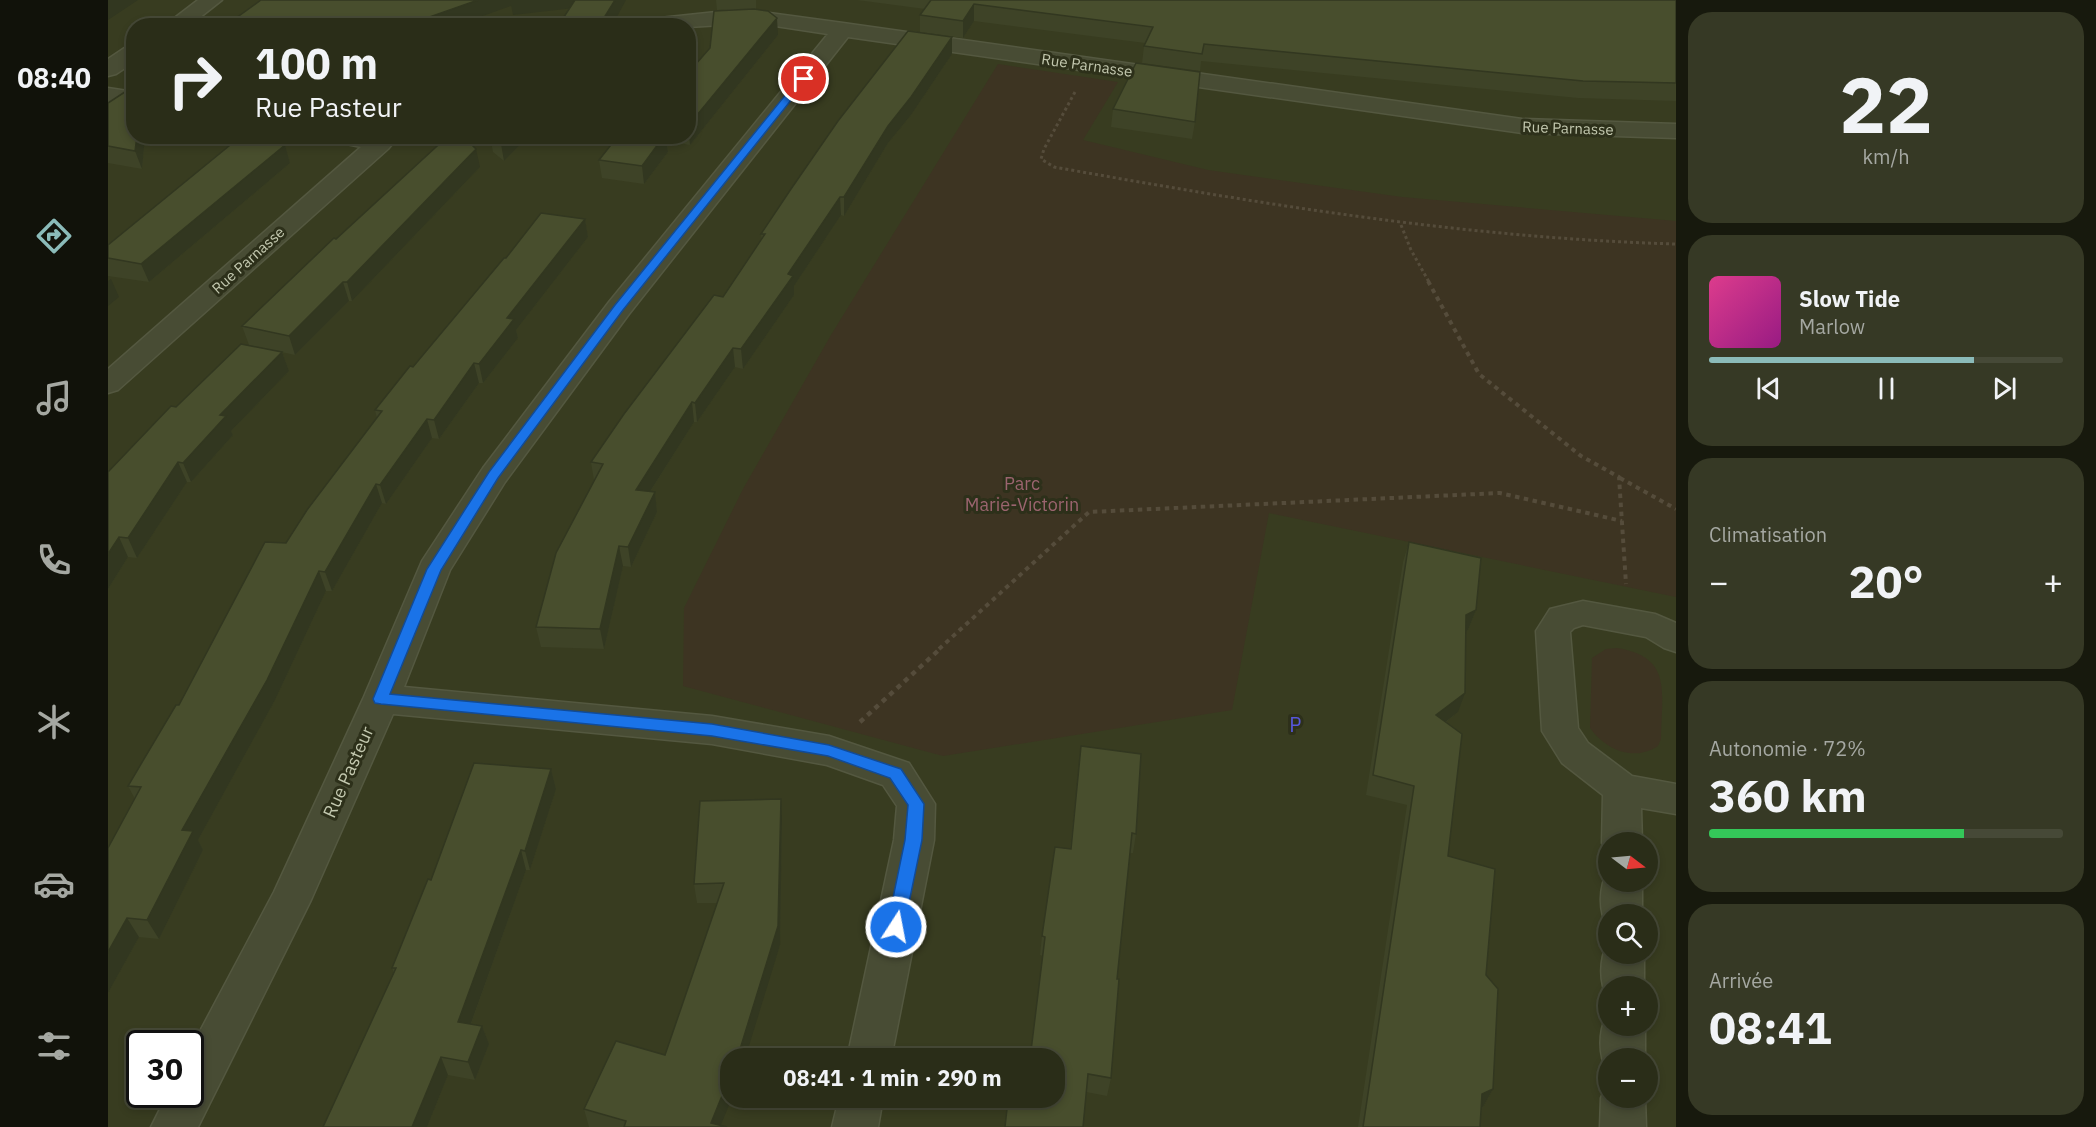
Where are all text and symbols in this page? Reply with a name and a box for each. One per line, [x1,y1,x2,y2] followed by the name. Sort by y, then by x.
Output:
[255,36,378,91] text: 100 m
[156,42,234,120] icon: right
[1040,49,1134,81] street label: Rue Parnasse
[778,53,829,104] pin
[1839,53,1933,154] text: 22
[17,60,91,95] text: 08:40
[787,62,820,95] icon: arrive
[255,89,402,124] text: Rue Pasteur
[1522,117,1614,139] street label: Rue Parnasse
[1862,143,1910,170] text: km/h
[33,215,75,257] icon: directions
[208,222,288,298] street label: Rue Parnasse
[1799,284,1900,313] text: Slow Tide
[1799,313,1865,340] text: Marlow
[1752,372,1785,405] icon: previous
[1870,372,1903,405] icon: pause
[1988,372,2021,405] icon: next
[33,377,75,419] icon: music
[965,472,1079,516] park label: Parc Marie-Victorin
[1709,521,1827,548] text: Climatisation
[33,539,75,581] icon: phone
[1848,552,1924,610] text: 20°
[1709,560,1729,603] text: −
[2043,560,2063,603] text: +
[33,701,75,743] icon: climate
[1289,711,1303,738] district label: P
[318,722,379,821] street label: Rue Pasteur
[1709,735,1866,762] text: Autonomie · 72%
[1709,766,1867,824] text: 360 km
[1598,832,1658,892] north arrow
[1598,832,1658,1108] map controls
[33,863,75,905] icon: car
[864,895,928,959] position arrow
[1598,904,1658,964] button: search
[1709,967,1773,994] text: Arrivée
[1598,976,1658,1036] button: +
[1709,998,1832,1056] text: 08:41
[33,1025,75,1067] icon: filters
[126,1030,204,1108] speed limit sign: 30
[1598,1048,1658,1108] button: −
[783,1063,1002,1092] text: 08:41 · 1 min · 290 m

